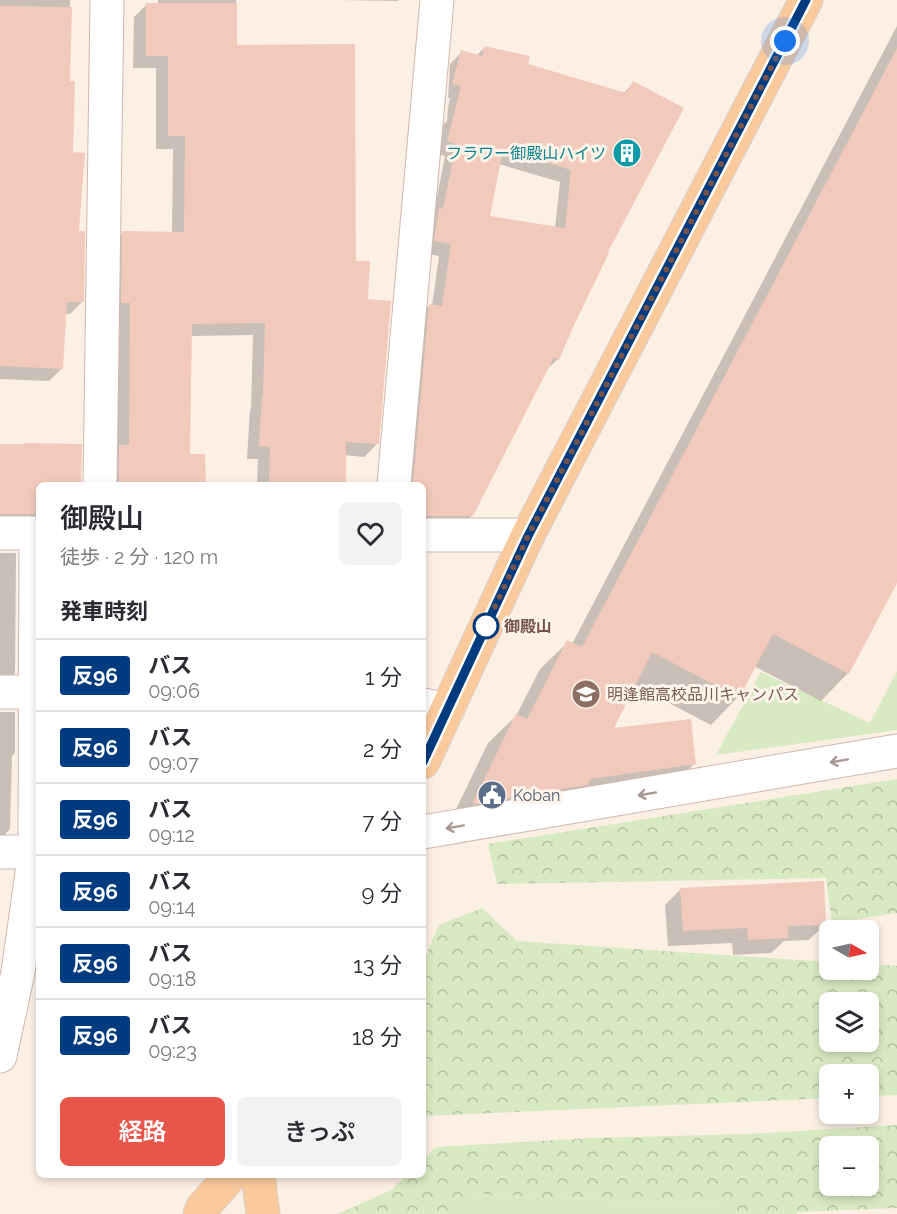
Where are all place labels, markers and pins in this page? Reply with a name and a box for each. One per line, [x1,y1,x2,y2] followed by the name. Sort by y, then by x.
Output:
[611,137,643,169] building icon: フラワー御殿山ハイツ
[446,144,606,163] place label: フラワー御殿山ハイツ
[473,613,499,639] marker: 御殿山
[504,617,552,636] place label: 御殿山
[570,678,602,710] school or university icon: 明逢館高校品川キャンパス
[607,685,799,704] place label: 明逢館高校品川キャンパス
[476,779,508,811] public building icon: Koban
[513,786,560,805] place label: Koban

